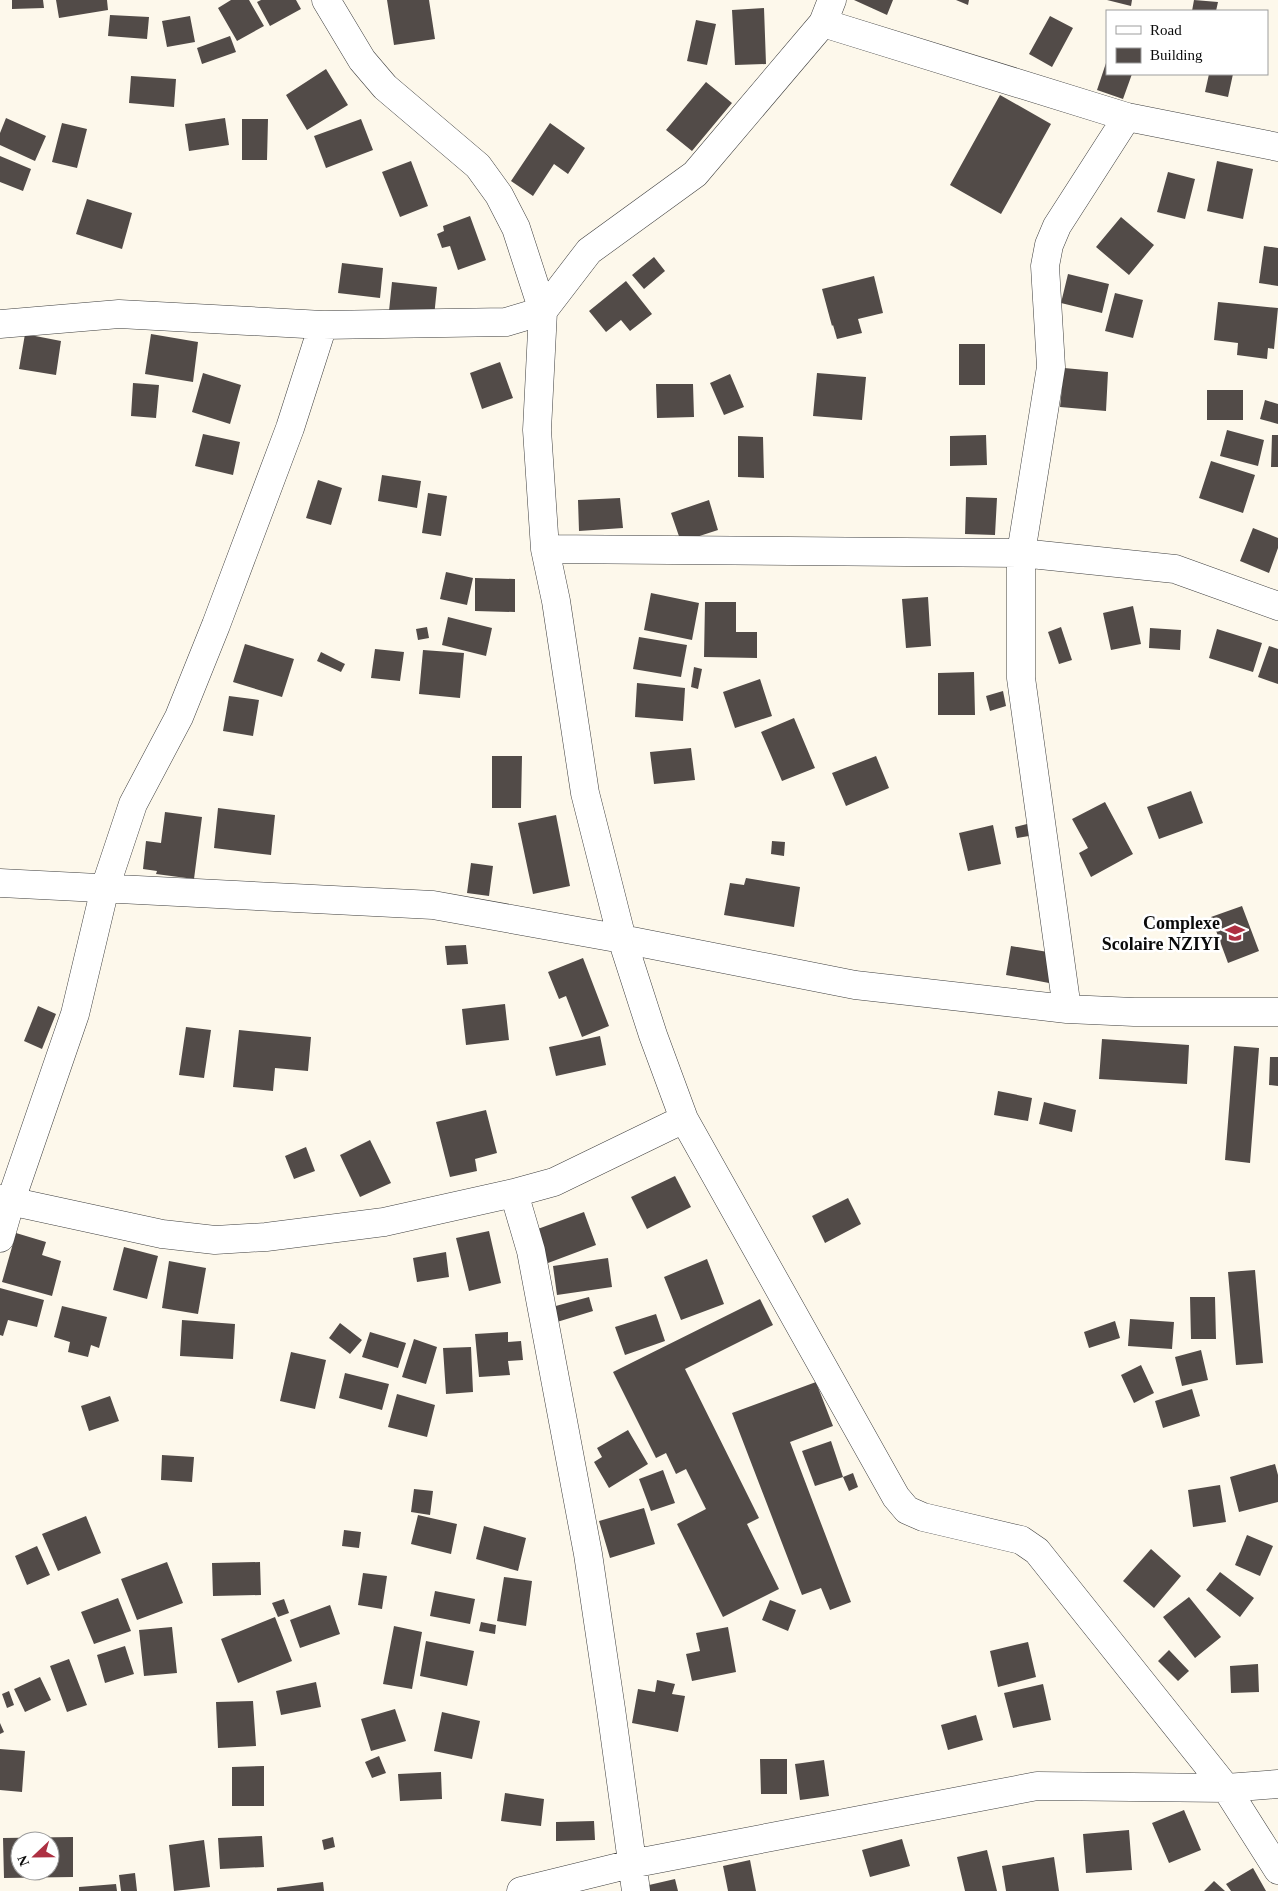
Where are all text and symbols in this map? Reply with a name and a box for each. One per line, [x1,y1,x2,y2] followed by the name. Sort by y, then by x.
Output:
[1106,10,1268,75] legend
[1150,22,1182,38] text: Road
[1150,47,1203,63] text: Building
[1102,913,1220,954] place label: Complexe Scolaire NZIYI
[1224,922,1246,944] school or university icon: Complexe Scolaire NZIYI
[10,1831,60,1881] north arrow
[15,1853,32,1868] text: N

